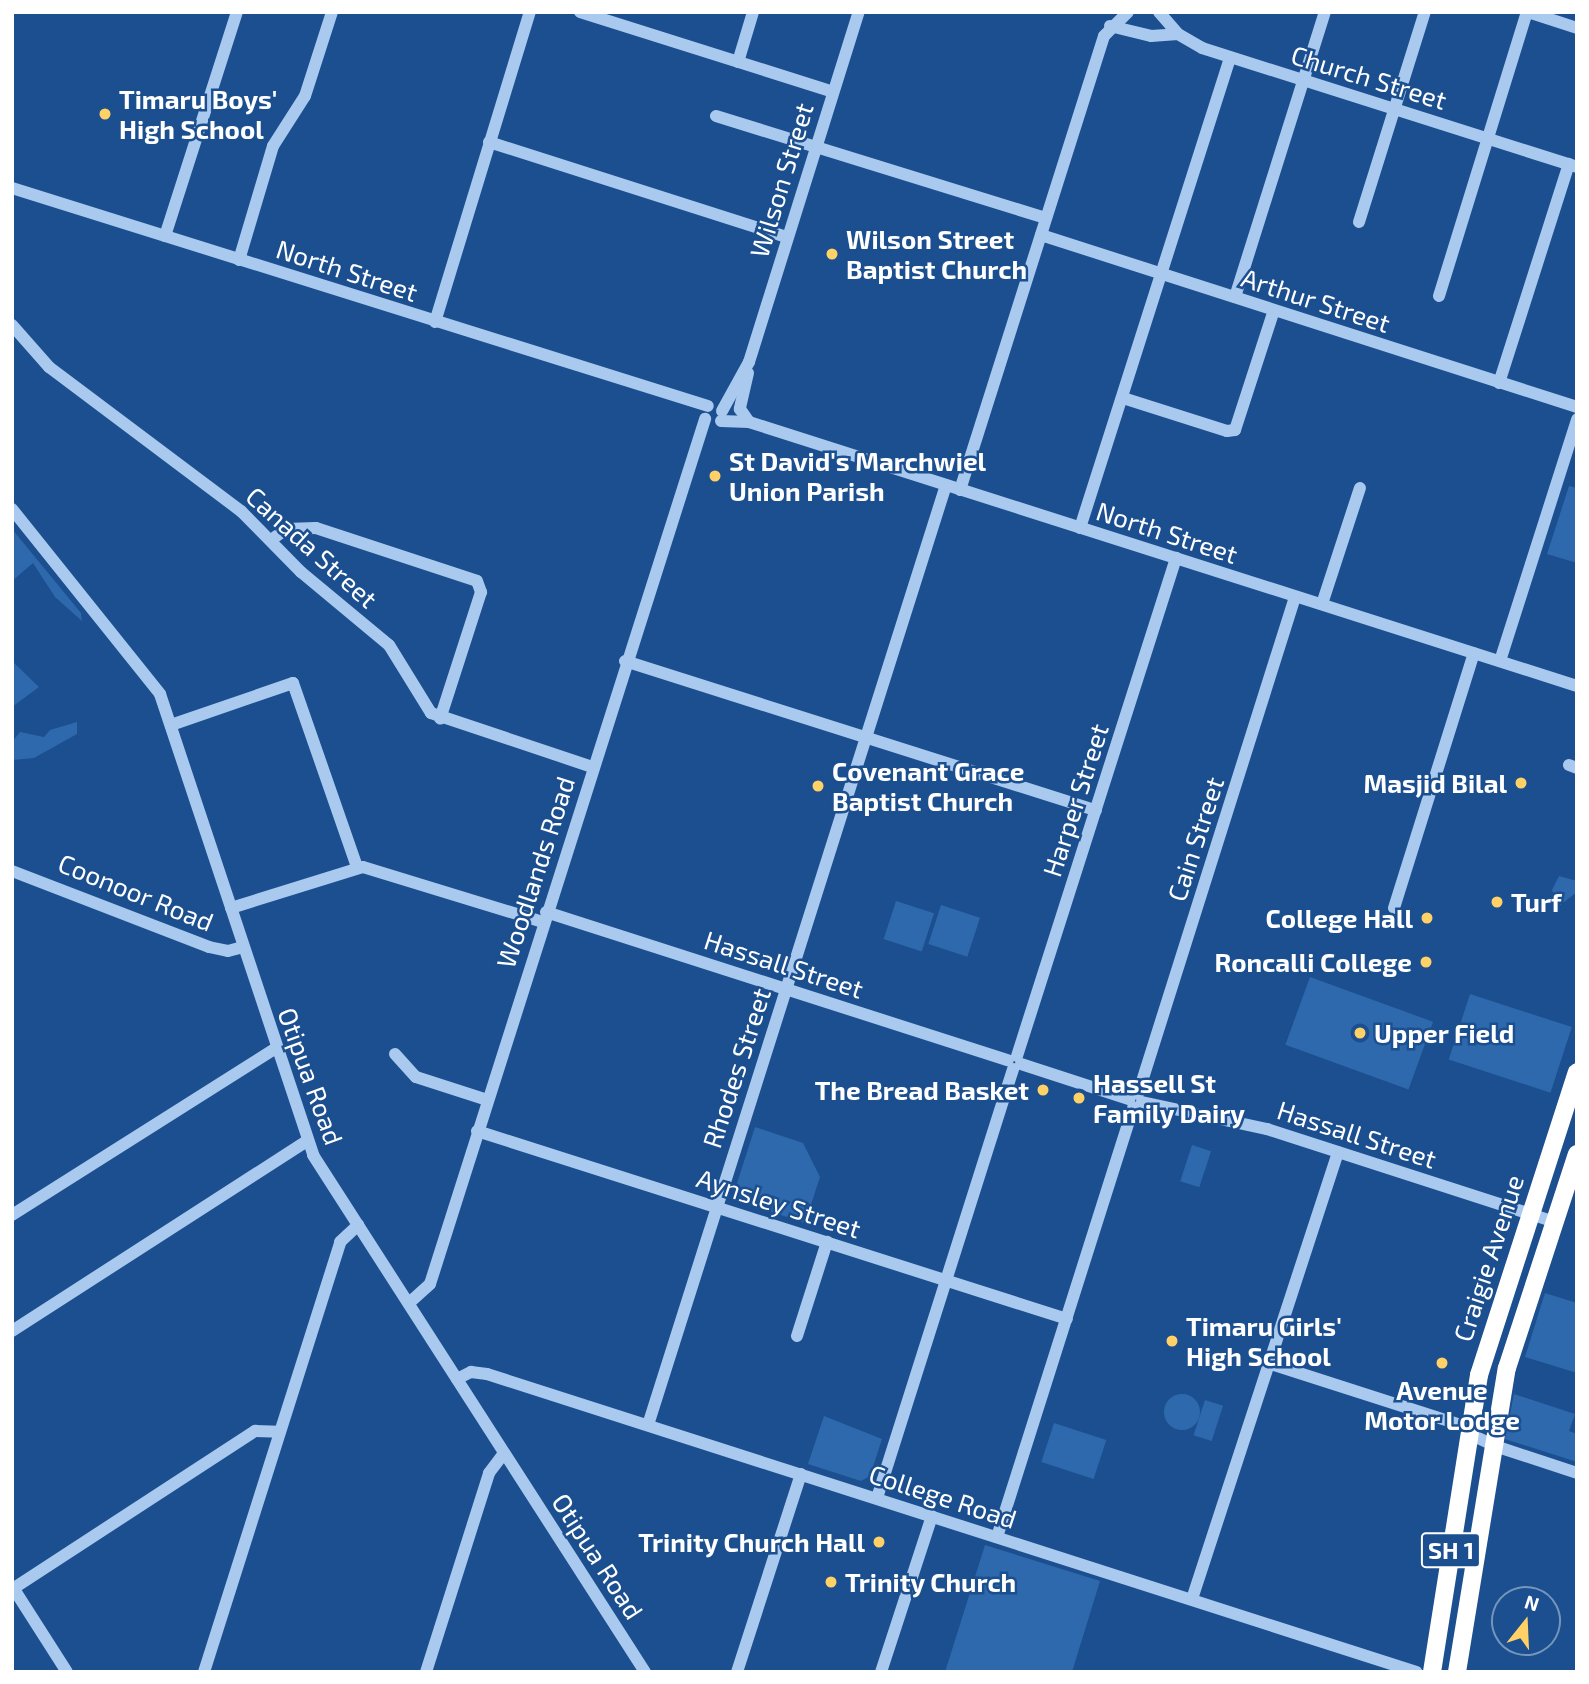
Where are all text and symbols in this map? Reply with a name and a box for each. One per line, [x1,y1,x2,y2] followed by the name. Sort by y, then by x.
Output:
[1288,39,1450,115] street label: Church Street
[119,83,277,144] place label: Timaru Boys' High School
[743,99,819,261] street label: Wilson Street
[97,106,113,122] marker: Timaru Boys' High School
[846,223,1027,284] place label: Wilson Street Baptist Church
[272,233,422,307] street label: North Street
[824,246,840,262] marker: Wilson Street Baptist Church
[1238,261,1394,339] street label: Arthur Street
[729,445,986,506] place label: St David's Marchwiel Union Parish
[707,468,723,484] marker: St David's Marchwiel Union Parish
[240,480,384,614] street label: Canada Street
[1092,495,1242,569] street label: North Street
[1036,719,1114,881] street label: Harper Street
[832,755,1024,816] place label: Covenant Grace Baptist Church
[1363,767,1507,799] place label: Masjid Bilal
[489,772,581,972] street label: Woodlands Road
[1160,773,1230,905] street label: Cain Street
[1513,775,1529,791] marker: Masjid Bilal
[810,778,826,794] marker: Covenant Grace Baptist Church
[54,847,218,937] street label: Coonoor Road
[1511,886,1562,918] place label: Turf
[1489,894,1505,910] marker: Turf
[1266,902,1413,934] place label: College Hall
[1419,910,1435,926] marker: College Hall
[700,924,868,1004] street label: Hassall Street
[1214,946,1412,978] place label: Roncalli College
[1418,954,1434,970] marker: Roncalli College
[696,984,776,1152] street label: Rhodes Street
[272,1003,350,1149] street label: Otipua Road
[1374,1017,1515,1049] place label: Upper Field
[1352,1025,1368,1041] marker: Upper Field
[1093,1067,1246,1128] place label: Hassell St Family Dairy
[815,1074,1029,1106] place label: The Bread Basket
[1035,1082,1051,1098] marker: The Bread Basket
[1071,1090,1087,1106] marker: Hassell St Family Dairy
[1273,1094,1441,1174] street label: Hassall Street
[693,1162,865,1244] street label: Aynsley Street
[1446,1171,1530,1345] street label: Craigie Avenue
[1186,1310,1342,1372] place label: Timaru Girls' High School
[1164,1333,1180,1349] marker: Timaru Girls' High School
[1434,1355,1450,1371] marker: Avenue Motor Lodge
[1364,1374,1520,1436] place label: Avenue Motor Lodge
[865,1458,1021,1534] street label: College Road
[546,1487,650,1625] street label: Otipua Road
[638,1526,865,1558] place label: Trinity Church Hall
[1420,1530,1482,1570] road number: SH 1
[871,1534,887,1550] marker: Trinity Church Hall
[845,1566,1017,1598] place label: Trinity Church
[823,1574,839,1590] marker: Trinity Church
[1491,1586,1561,1656] north arrow
[1522,1589,1542,1616] text: N

